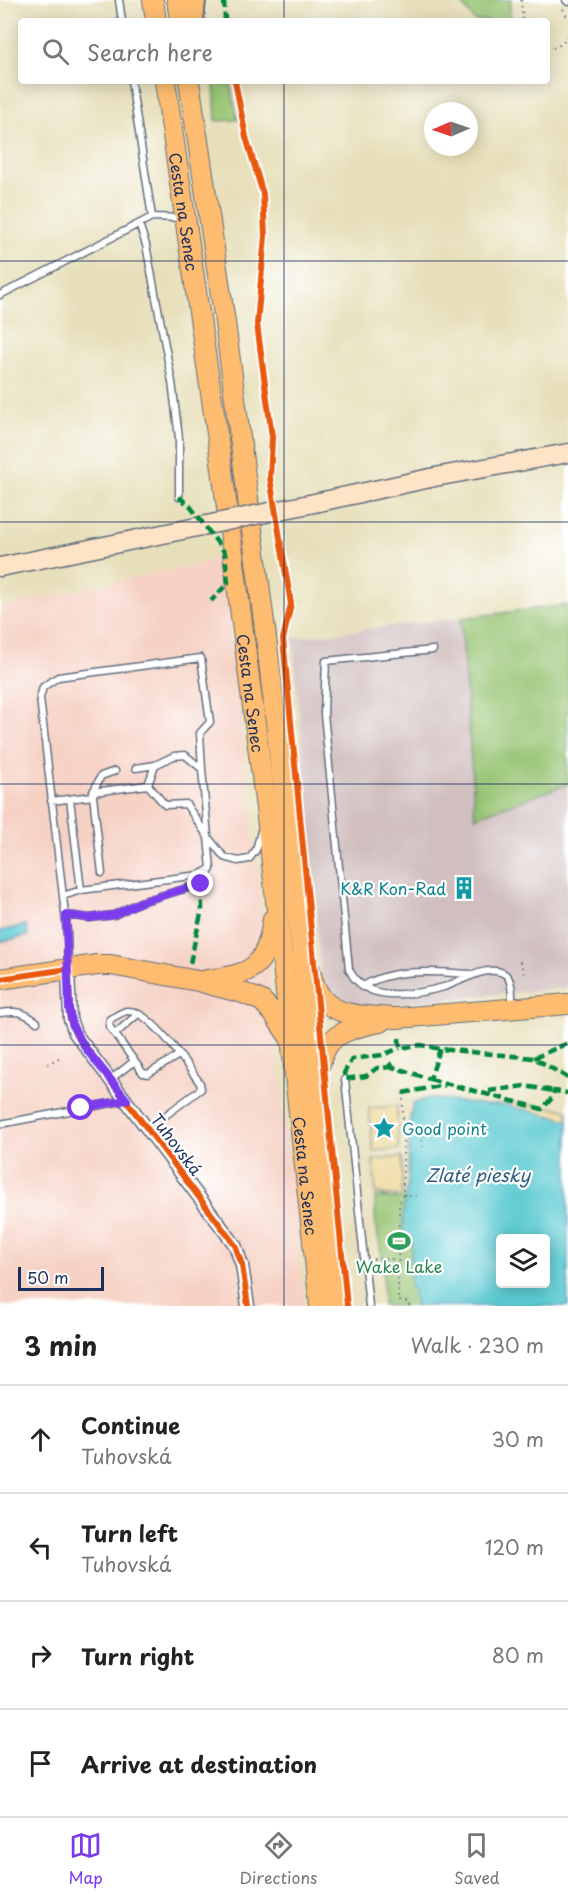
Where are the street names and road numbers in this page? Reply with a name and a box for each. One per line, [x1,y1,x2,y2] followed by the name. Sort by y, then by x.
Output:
[164,151,205,272] street label: Cesta na Senec
[231,632,271,754] street label: Cesta na Senec
[146,1108,208,1180] street label: Tuhovská
[288,1115,324,1236] street label: Cesta na Senec

